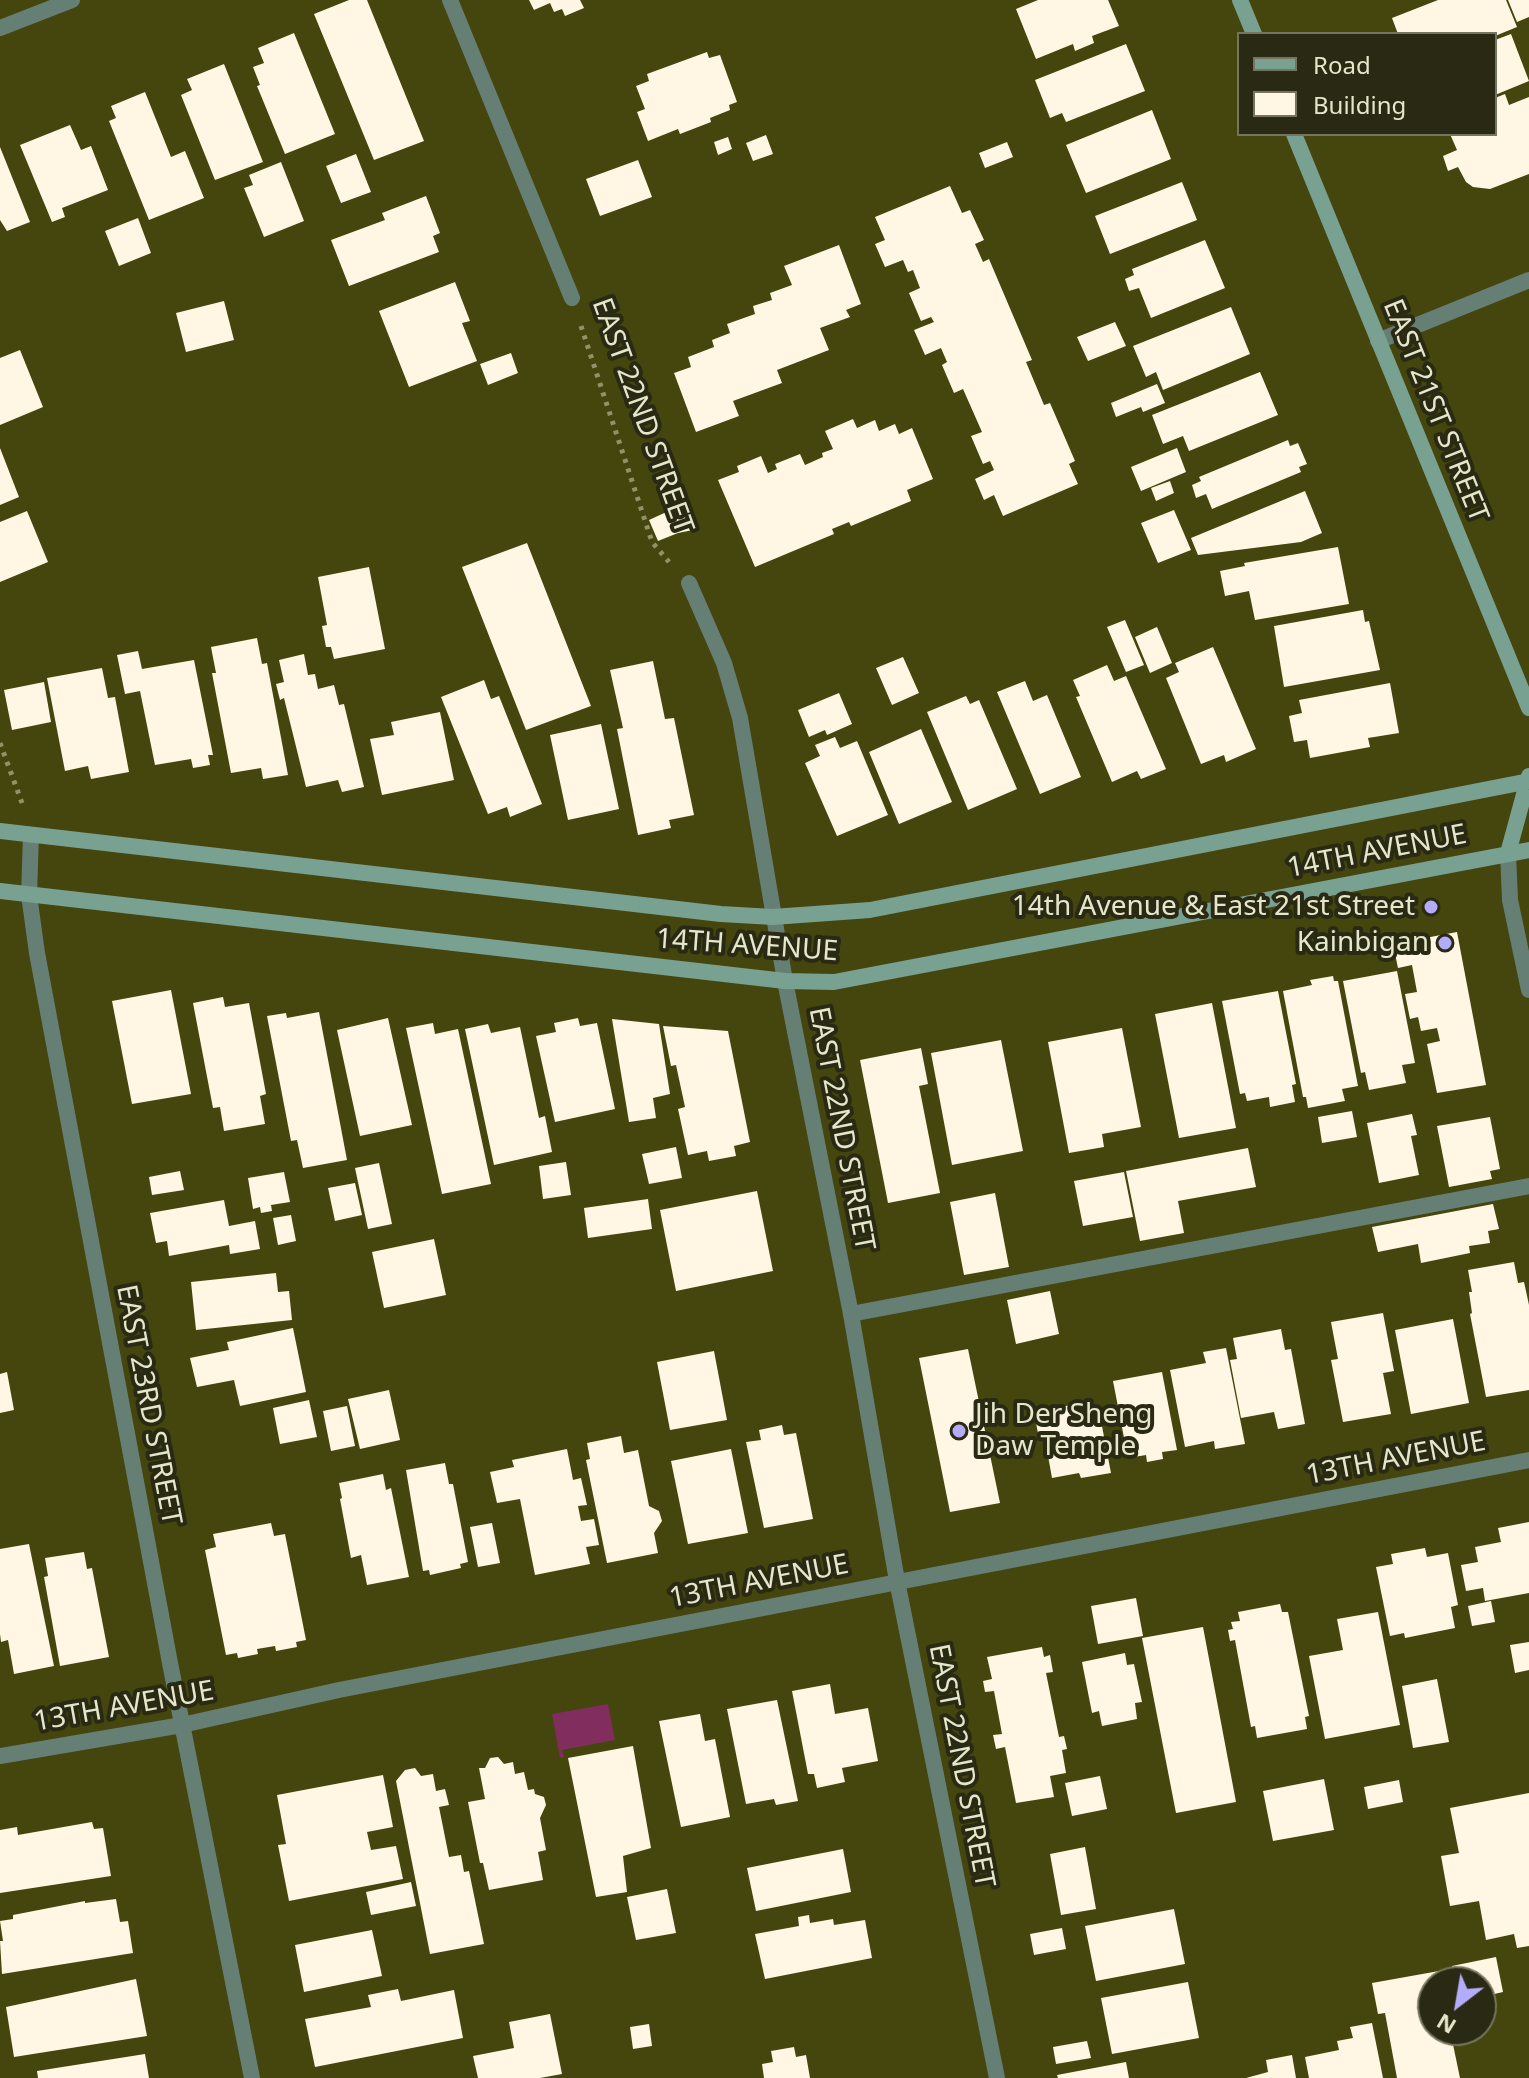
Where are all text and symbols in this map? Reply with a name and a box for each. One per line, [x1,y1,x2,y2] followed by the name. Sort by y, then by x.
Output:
[1237,32,1497,136] legend
[1313,48,1371,81] text: Road
[1313,88,1406,121] text: Building
[584,294,700,538] street label: EAST 22ND STREET
[1375,295,1495,527] street label: EAST 21ST STREET
[1284,818,1470,886] street label: 14TH AVENUE
[1012,890,1415,924] place label: 14th Avenue & East 21st Street
[1422,898,1440,916] marker: 14th Avenue & East 21st Street
[655,923,839,969] street label: 14TH AVENUE
[1297,926,1429,960] place label: Kainbigan
[1436,934,1454,952] marker: Kainbigan
[801,1004,881,1254] street label: EAST 22ND STREET
[108,1282,188,1528] street label: EAST 23RD STREET
[975,1398,1153,1464] place label: Jih Der Sheng Daw Temple
[950,1422,968,1440] marker: Jih Der Sheng Daw Temple
[1303,1425,1489,1493] street label: 13TH AVENUE
[666,1548,852,1616] street label: 13TH AVENUE
[921,1641,1001,1891] street label: EAST 22ND STREET
[31,1675,217,1739] street label: 13TH AVENUE
[1417,1966,1497,2046] north arrow
[1430,2007,1461,2042] text: N

